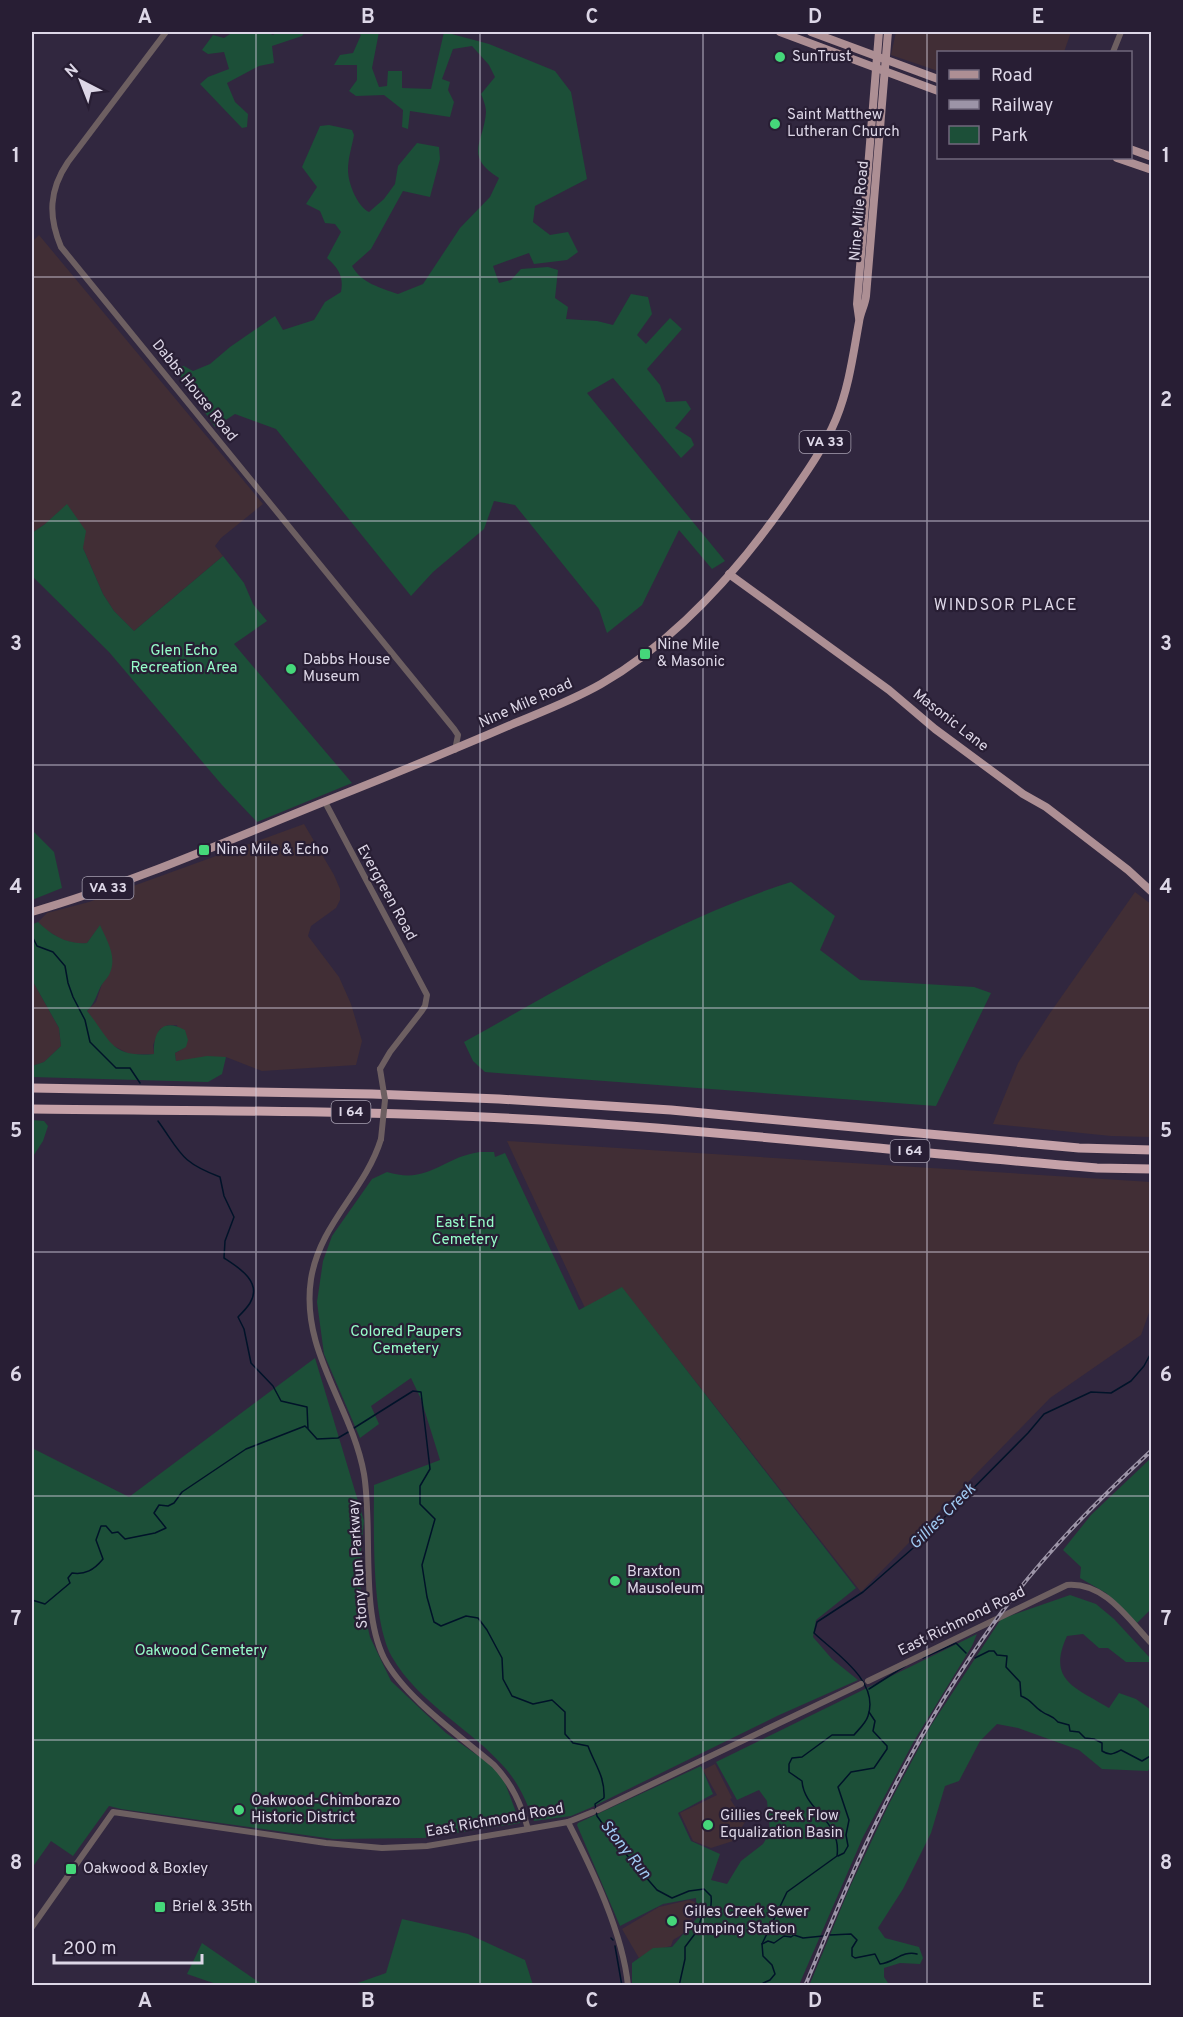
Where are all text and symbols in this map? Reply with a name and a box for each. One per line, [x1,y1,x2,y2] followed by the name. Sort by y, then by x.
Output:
[138,5,152,31] text: A
[361,5,375,31] text: B
[586,5,598,31] text: C
[808,5,822,31] text: D
[1032,5,1044,31] text: E
[792,48,851,67] place label: SunTrust
[773,50,787,64] marker: SunTrust
[51,51,111,111] north arrow
[937,51,1132,159] legend
[61,60,83,83] text: N
[991,65,1033,88] text: Road
[991,95,1053,118] text: Railway
[787,106,900,142] place label: Saint Matthew Lutheran Church
[768,117,782,131] marker: Saint Matthew Lutheran Church
[991,125,1028,148] text: Park
[12,144,20,170] text: 1
[1162,144,1170,170] text: 1
[846,160,874,262] street label: Nine Mile Road
[147,336,241,446] street label: Dabbs House Road
[10,388,22,414] text: 2
[1160,388,1172,414] text: 2
[800,431,850,453] road number: VA 33
[934,596,1078,616] district label: WINDSOR PLACE
[10,632,22,658] text: 3
[1160,632,1172,658] text: 3
[657,636,725,672] place label: Nine Mile & Masonic
[131,642,237,678] park label: Glen Echo Recreation Area
[638,647,652,661] marker: Nine Mile & Masonic
[303,651,390,687] place label: Dabbs House Museum
[284,662,298,676] marker: Dabbs House Museum
[476,675,576,733] street label: Nine Mile Road
[908,685,992,757] street label: Masonic Lane
[216,841,329,860] place label: Nine Mile & Echo
[352,842,420,944] street label: Evergreen Road
[197,843,211,857] marker: Nine Mile & Echo
[10,875,22,901] text: 4
[1160,875,1172,901] text: 4
[82,877,134,899] road number: VA 33
[332,1101,370,1123] road number: I 64
[10,1119,22,1145] text: 5
[1160,1119,1172,1145] text: 5
[890,1140,930,1162] road number: I 64
[432,1214,498,1250] park label: East End Cemetery
[350,1323,462,1359] park label: Colored Paupers Cemetery
[10,1363,22,1389] text: 6
[1160,1363,1172,1389] text: 6
[906,1479,981,1554] water label: Gillies Creek
[345,1498,373,1629] street label: Stony Run Parkway
[627,1563,703,1599] place label: Braxton Mausoleum
[608,1574,622,1588] marker: Braxton Mausoleum
[895,1583,1029,1661] street label: East Richmond Road
[11,1607,21,1633] text: 7
[1161,1607,1171,1633] text: 7
[135,1642,267,1661] park label: Oakwood Cemetery
[251,1792,400,1828] place label: Oakwood-Chimborazo Historic District
[425,1800,565,1842] street label: East Richmond Road
[232,1803,246,1817] marker: Oakwood-Chimborazo Historic District
[720,1807,843,1843] place label: Gillies Creek Flow Equalization Basin
[595,1816,655,1884] water label: Stony Run
[701,1818,715,1832] marker: Gillies Creek Flow Equalization Basin
[10,1851,22,1877] text: 8
[1160,1851,1172,1877] text: 8
[83,1860,208,1879] place label: Oakwood & Boxley
[64,1862,78,1876] marker: Oakwood & Boxley
[172,1898,253,1917] place label: Briel & 35th
[153,1900,167,1914] marker: Briel & 35th
[684,1903,809,1939] place label: Gilles Creek Sewer Pumping Station
[665,1914,679,1928] marker: Gilles Creek Sewer Pumping Station
[54,1927,202,1965] scale bar
[63,1938,116,1961] text: 200 m
[138,1989,152,2015] text: A
[361,1989,375,2015] text: B
[586,1989,598,2015] text: C
[808,1989,822,2015] text: D
[1032,1989,1044,2015] text: E

